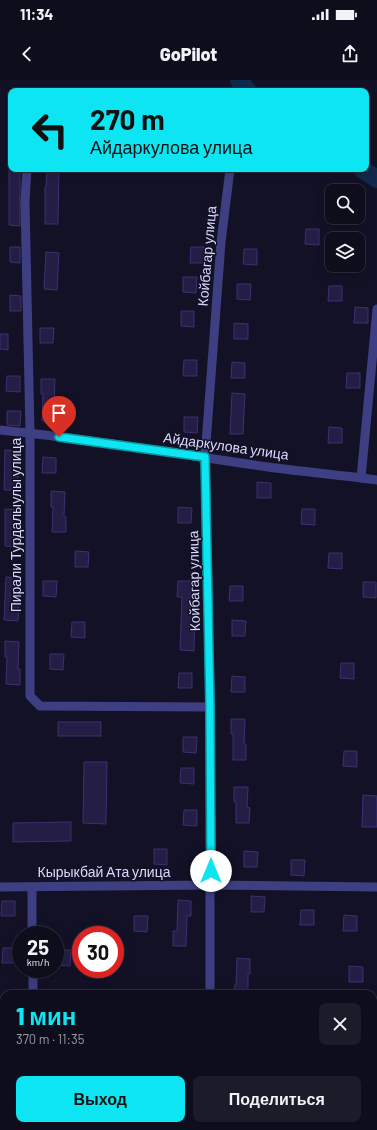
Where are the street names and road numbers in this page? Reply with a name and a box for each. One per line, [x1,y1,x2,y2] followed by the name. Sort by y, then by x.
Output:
[194,205,219,307] street label: Койбагар улица
[162,428,290,463] street label: Айдаркулова улица
[7,437,24,612] street label: Пирали Турдалыулы улица
[184,530,203,632] street label: Койбагар улица
[38,863,171,880] street label: Кырыкбай Ата улица

